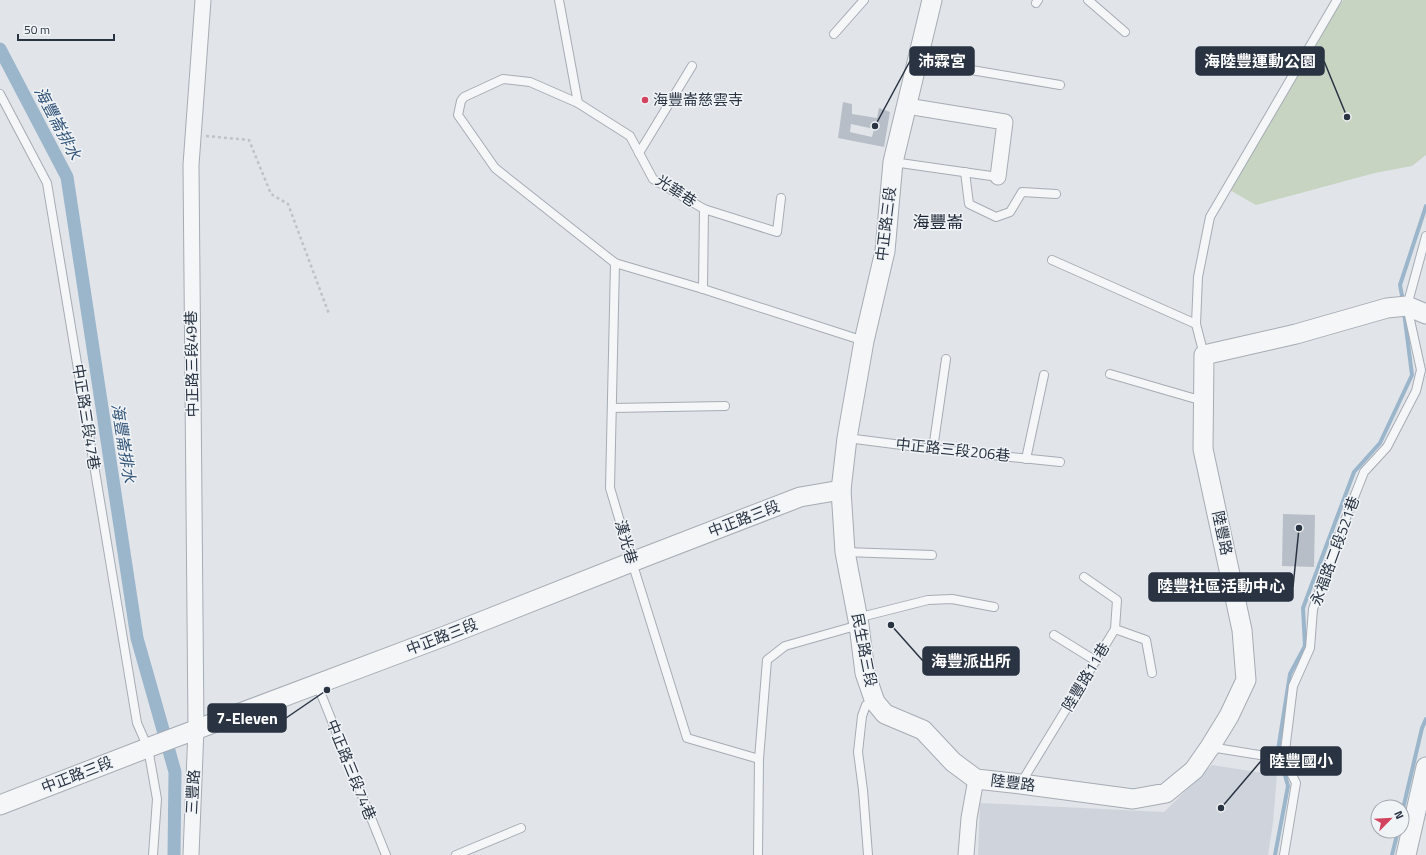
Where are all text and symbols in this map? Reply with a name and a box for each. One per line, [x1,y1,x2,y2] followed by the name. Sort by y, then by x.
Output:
[18,16,114,42] scale bar
[24,20,50,39] text: 50 m
[910,47,974,75] callout: 沛霖宮
[1196,47,1324,75] callout: 海陸豐運動公園
[918,49,966,73] text: 沛霖宮
[1204,49,1316,73] text: 海陸豐運動公園
[29,82,88,165] water label: 海豐崙排水
[653,88,743,111] place label: 海豐崙慈雲寺
[640,95,650,105] marker: 海豐崙慈雲寺
[651,169,701,212] street label: 光華巷
[870,185,901,263] street label: 中正路三段
[913,209,964,235] district label: 海豐崙
[179,310,204,418] street label: 中正路三段49巷
[67,362,106,471] street label: 中正路三段47巷
[106,402,142,485] water label: 海豐崙排水
[895,432,1012,467] street label: 中正路三段206巷
[1304,493,1365,609] street label: 永福路二段521巷
[705,494,783,543] street label: 中正路三段
[1207,508,1238,557] street label: 陸豐路
[609,517,644,567] street label: 漢光巷
[1149,573,1293,601] callout: 陸豐社區活動中心
[1157,574,1285,598] text: 陸豐社區活動中心
[846,611,883,689] street label: 民生路三段
[403,612,481,661] street label: 中正路三段
[1056,638,1115,716] street label: 陸豐路11巷
[923,647,1019,675] callout: 海豐派出所
[931,649,1011,673] text: 海豐派出所
[208,704,286,732] callout: 7-Eleven
[216,706,278,730] text: 7-Eleven
[321,716,382,824] street label: 中正路三段74巷
[1261,747,1341,775] callout: 陸豐國小
[1269,749,1333,773] text: 陸豐國小
[38,750,116,799] street label: 中正路三段
[989,768,1037,797] street label: 陸豐路
[180,769,205,815] street label: 三豐路
[1370,799,1410,839] north arrow
[1390,808,1408,822] text: N

